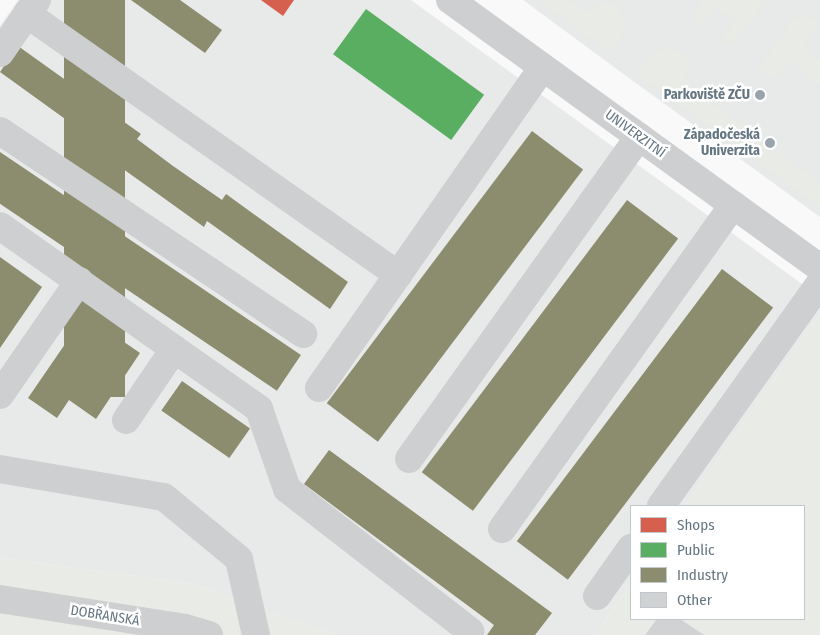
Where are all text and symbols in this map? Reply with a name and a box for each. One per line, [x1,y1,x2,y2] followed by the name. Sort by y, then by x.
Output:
[664,87,750,103] place label: Parkoviště ZČU
[754,89,766,101] marker: Parkoviště ZČU
[602,106,668,162] street label: UNIVERZITNÍ
[684,127,760,160] place label: Západočeská Univerzita
[764,137,776,149] marker: Západočeská Univerzita
[630,505,805,620] legend
[677,516,715,534] text: Shops
[677,541,714,559] text: Public
[677,566,728,584] text: Industry
[677,591,712,609] text: Other
[69,602,141,630] street label: DOBŘANSKÁ

